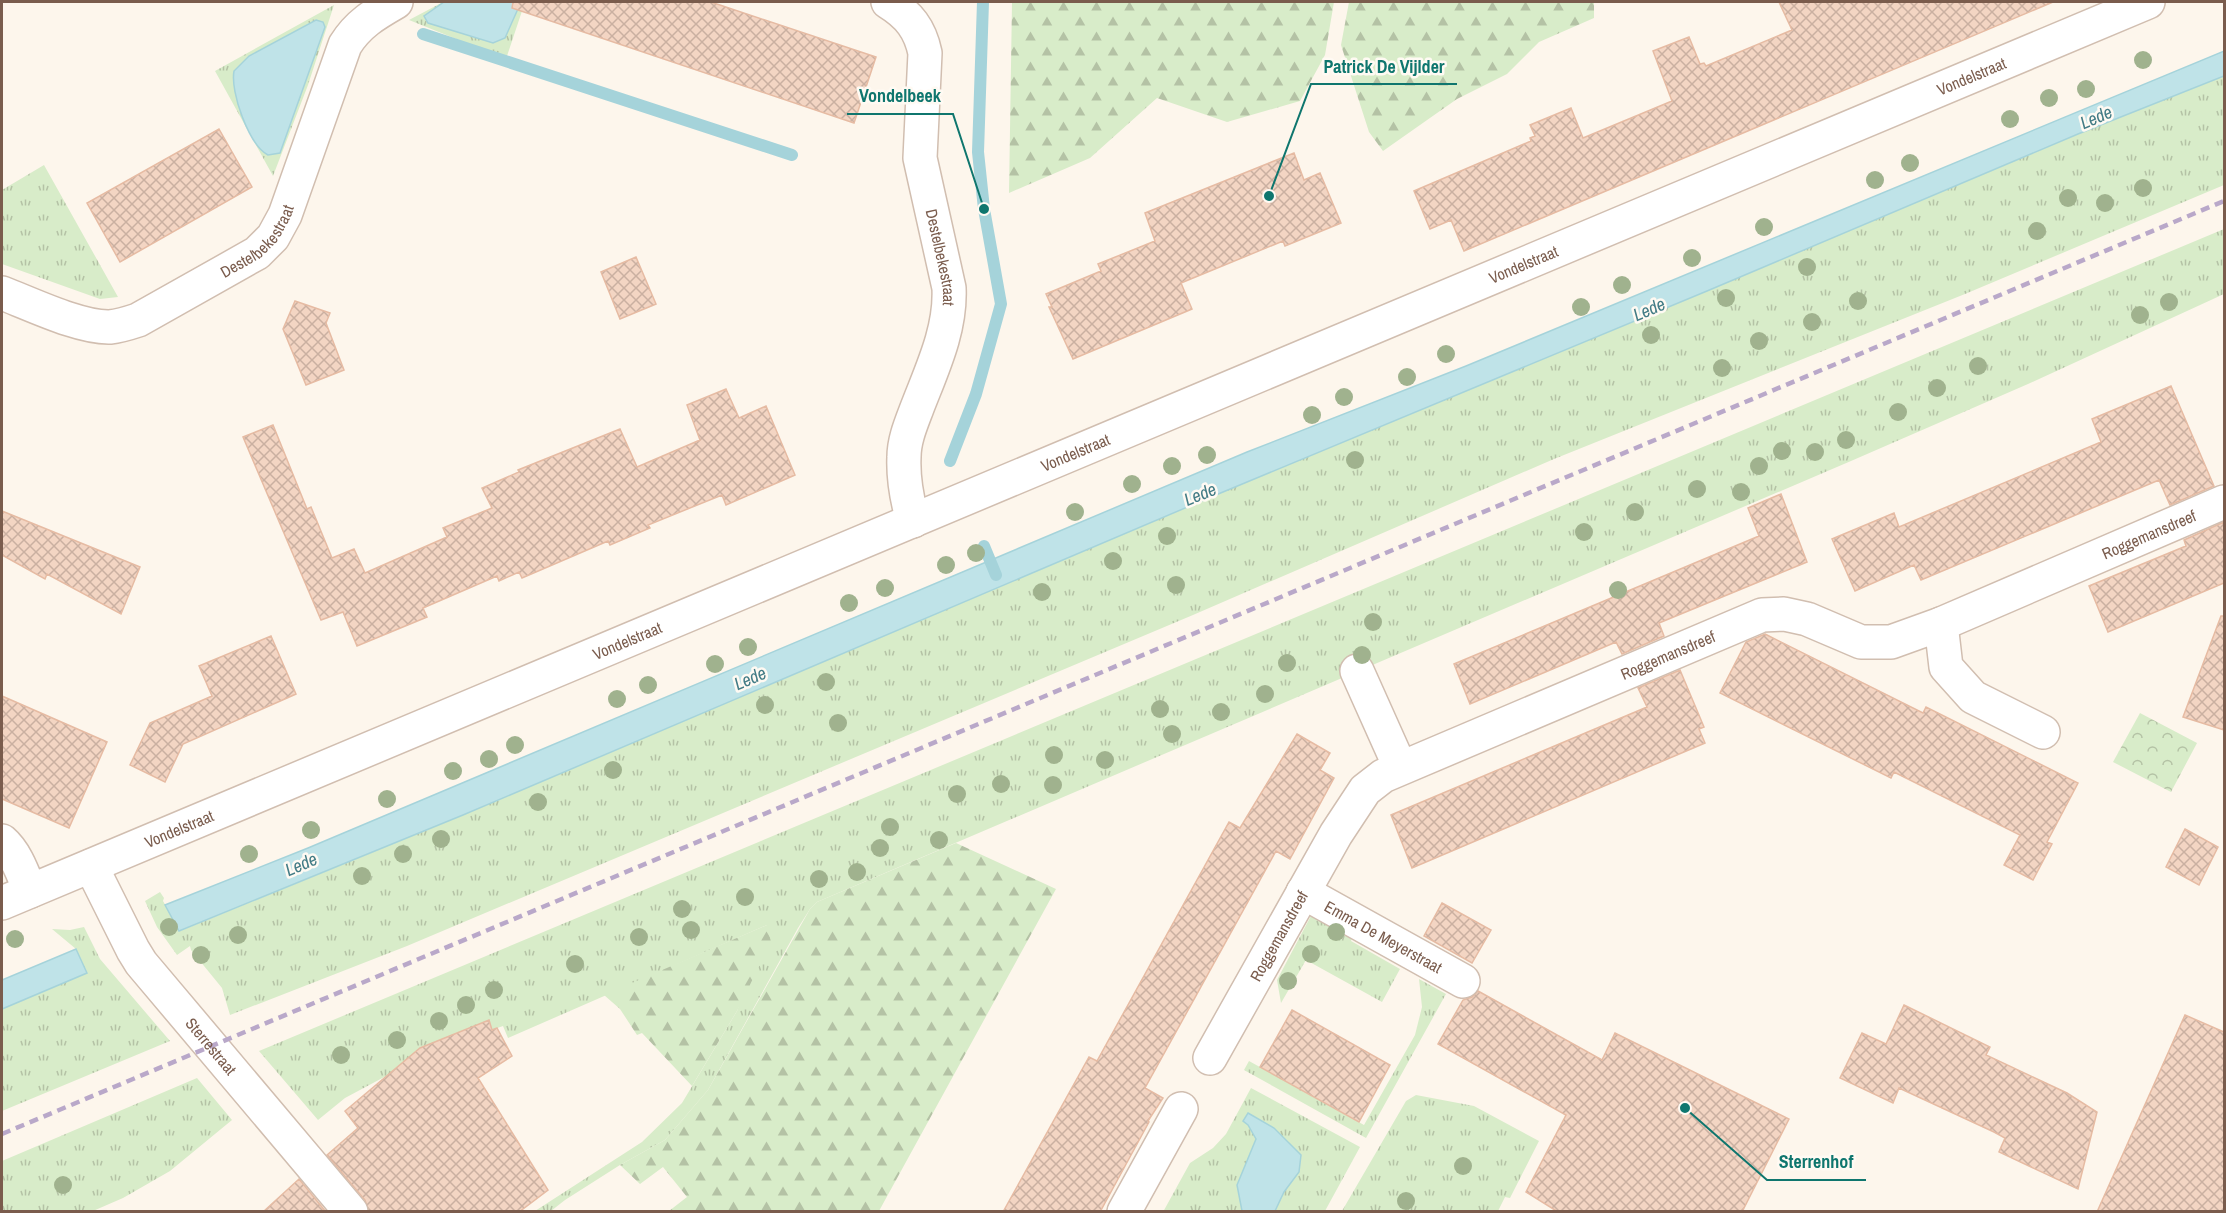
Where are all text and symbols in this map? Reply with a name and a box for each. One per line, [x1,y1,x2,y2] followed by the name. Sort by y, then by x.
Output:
[1311,48,1457,84] callout: Patrick De Vijlder
[1934,52,2010,100] street label: Vondelstraat
[1323,54,1445,79] text: Patrick De Vijlder
[847,78,953,114] callout: Vondelbeek
[859,83,942,108] text: Vondelbeek
[2076,99,2116,135] water label: Lede
[216,201,299,282] street label: Destelbekestraat
[921,207,960,307] street label: Destelbekestraat
[1485,240,1562,289] street label: Vondelstraat
[1629,291,1669,327] water label: Lede
[1037,428,1113,477] street label: Vondelstraat
[1180,476,1220,512] water label: Lede
[2098,504,2200,564] street label: Roggemansdreef
[589,616,665,665] street label: Vondelstraat
[1617,625,1719,685] street label: Roggemansdreef
[730,660,770,696] water label: Lede
[141,804,217,853] street label: Vondelstraat
[281,846,321,882] water label: Lede
[1244,886,1313,985] street label: Roggemansdreef
[1321,895,1446,978] street label: Emma De Meyerstraat
[181,1013,242,1080] street label: Sterrestraat
[1767,1144,1866,1180] callout: Sterrenhof
[1779,1149,1853,1174] text: Sterrenhof

